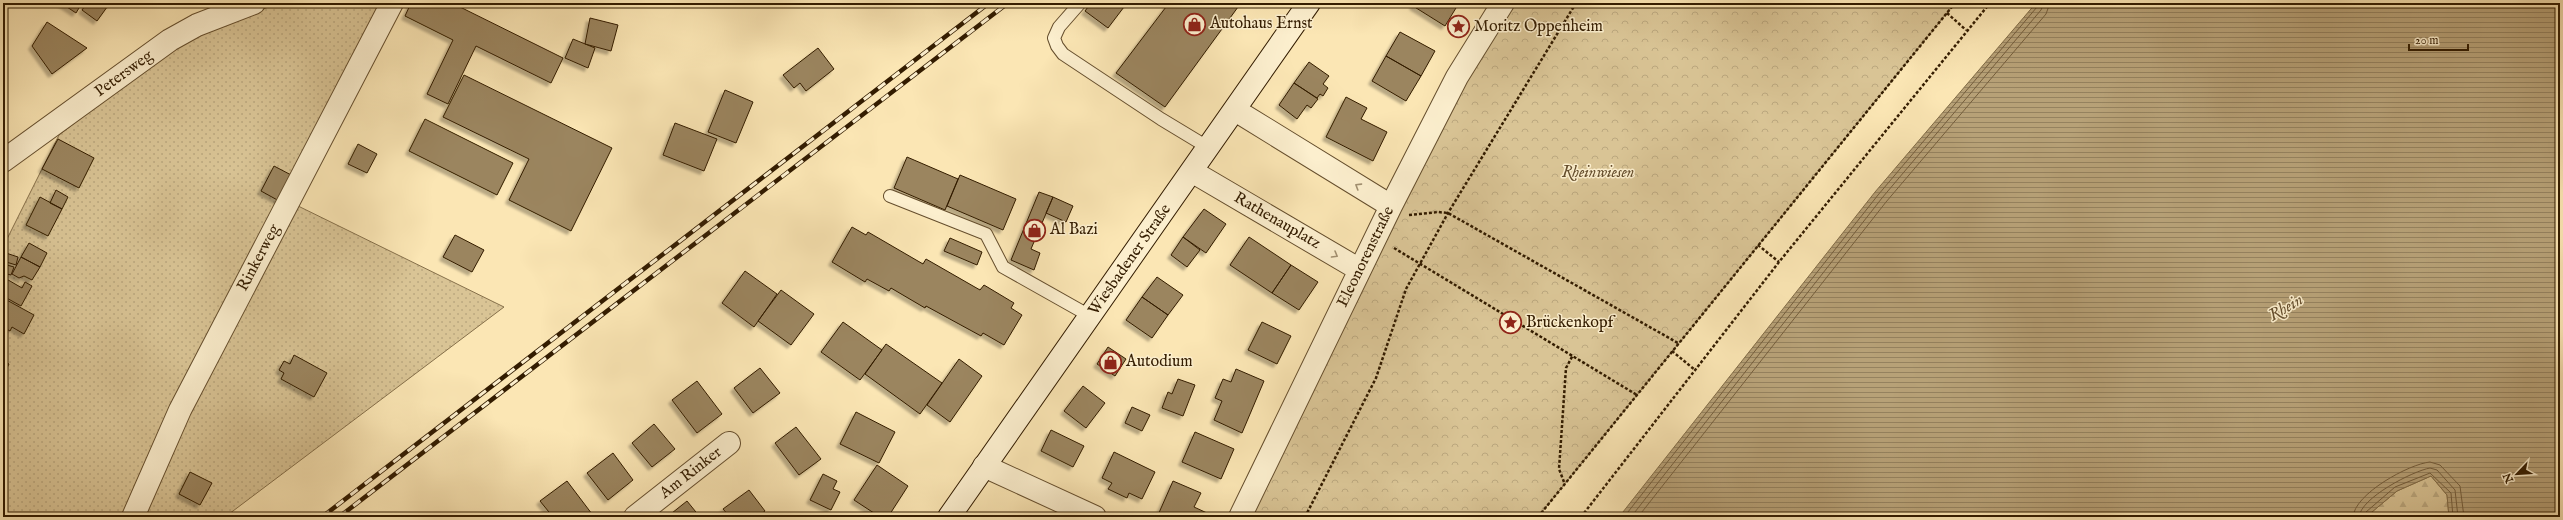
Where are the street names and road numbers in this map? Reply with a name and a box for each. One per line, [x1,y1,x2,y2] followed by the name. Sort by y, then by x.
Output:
[91,46,157,102] street label: Petersweg
[1230,188,1324,254] street label: Rathenauplatz
[1084,201,1176,319] street label: Wiesbadener Straße
[1333,203,1399,311] street label: Eleonorenstraße
[233,221,285,295] street label: Rinkerweg
[655,442,726,504] street label: Am Rinker

